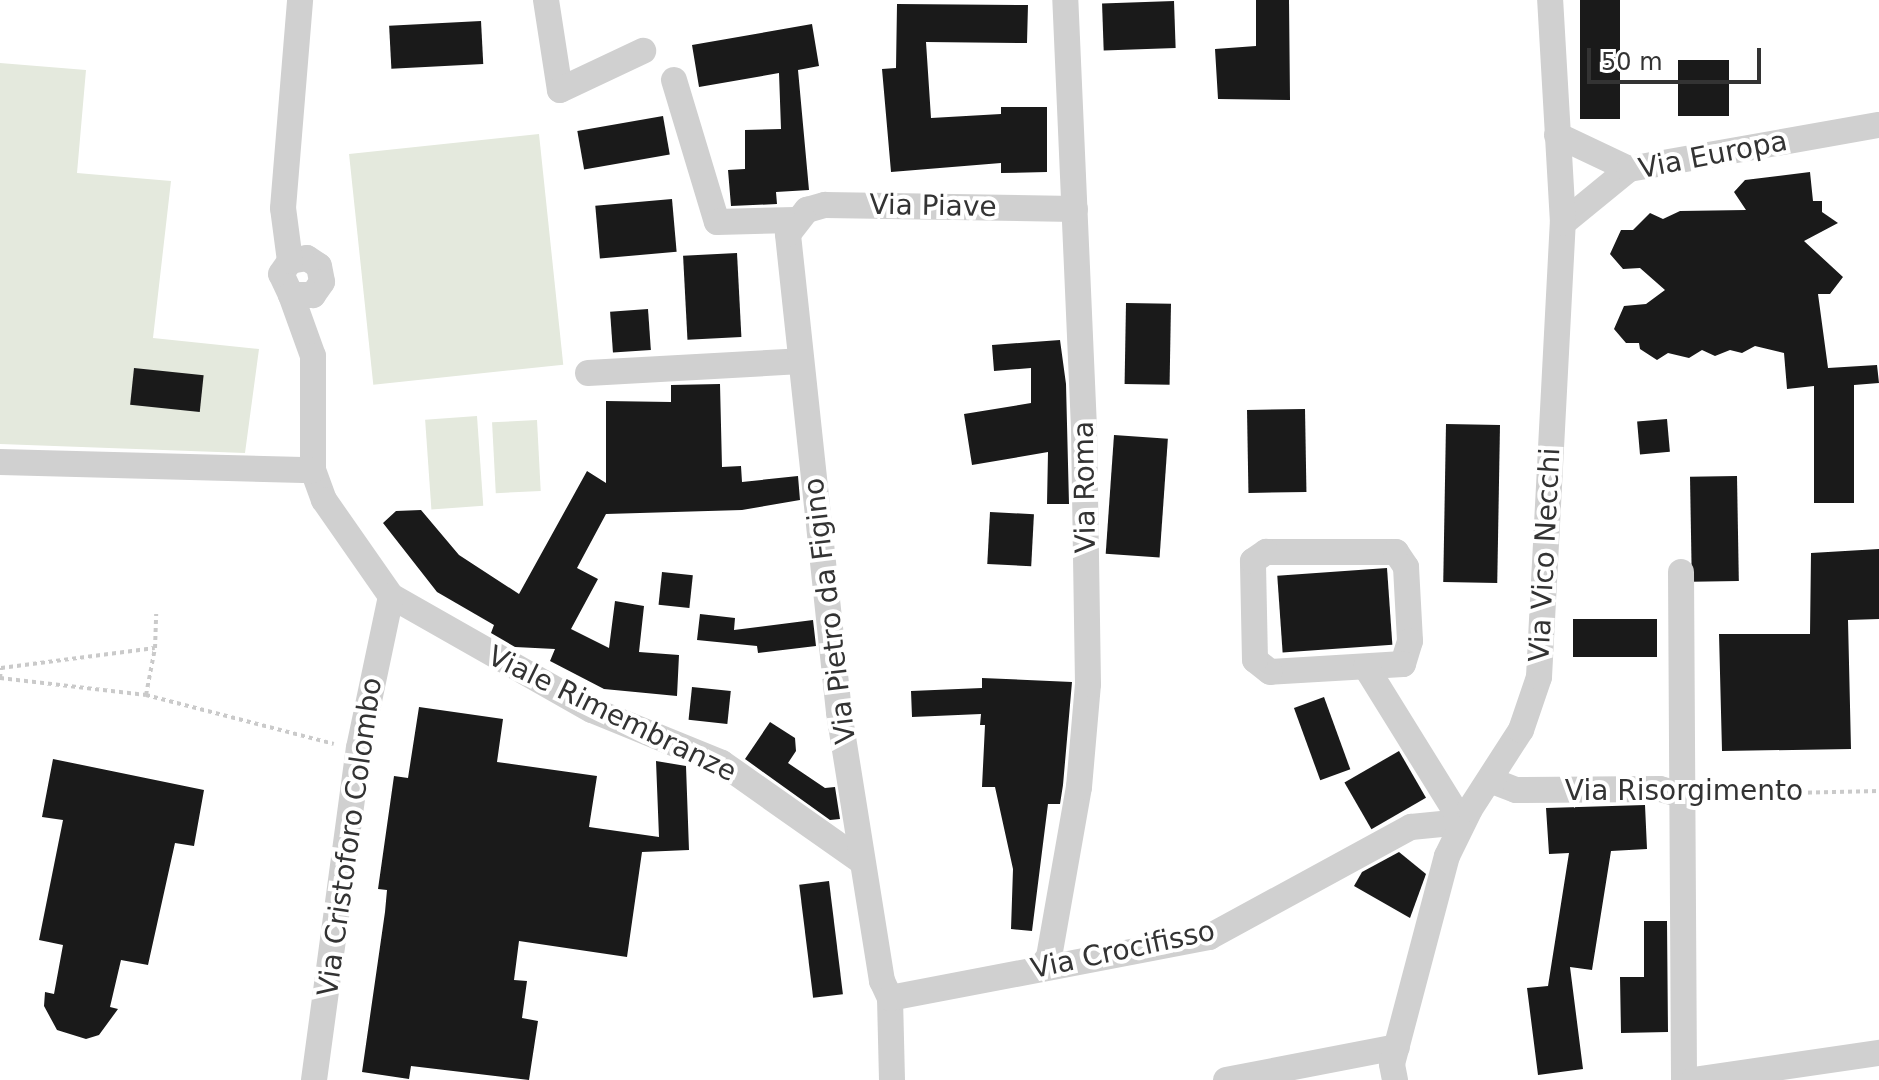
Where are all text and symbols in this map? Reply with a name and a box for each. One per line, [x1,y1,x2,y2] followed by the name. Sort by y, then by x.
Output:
[1591,32,1765,82] scale bar
[1601,48,1663,76] text: 50 m
[1636,124,1790,186] street label: Via Europa
[869,188,997,224] street label: Via Piave
[1067,421,1103,553] street label: Via Roma
[1523,447,1567,663] street label: Via Vico Necchi
[797,476,863,746] street label: Via Pietro da Figino
[482,639,742,789] street label: Viale Rimembranze
[311,675,389,999] street label: Via Cristoforo Colombo
[1565,774,1803,808] street label: Via Risorgimento
[1028,914,1218,986] street label: Via Crocifisso

